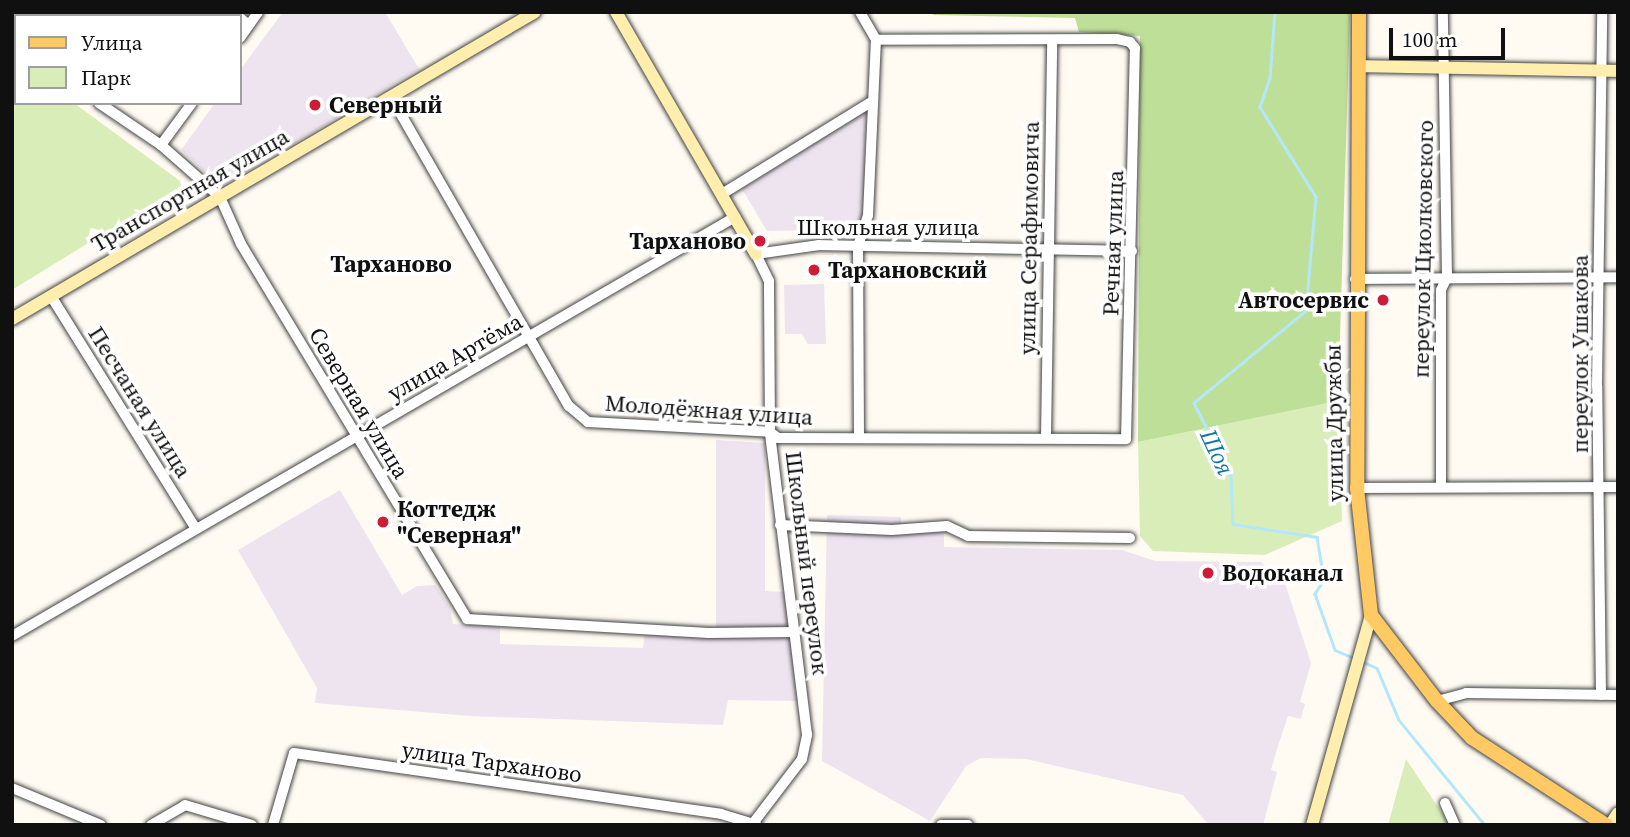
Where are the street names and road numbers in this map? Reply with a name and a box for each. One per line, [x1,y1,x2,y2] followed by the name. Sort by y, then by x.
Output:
[1407,120,1439,378] street label: переулок Циолковского
[1013,121,1045,355] street label: улица Серафимовича
[86,122,294,258] street label: Транспортная улица
[1097,170,1129,316] street label: Речная улица
[797,213,979,241] street label: Школьная улица
[1566,255,1594,453] street label: переулок Ушакова
[383,307,527,407] street label: улица Артёма
[82,321,198,483] street label: Песчаная улица
[303,322,415,484] street label: Северная улица
[1319,344,1349,502] street label: улица Дружбы
[604,389,814,431] street label: Молодёжная улица
[780,450,834,676] street label: Школьный переулок
[400,736,584,788] street label: улица Тарханово

